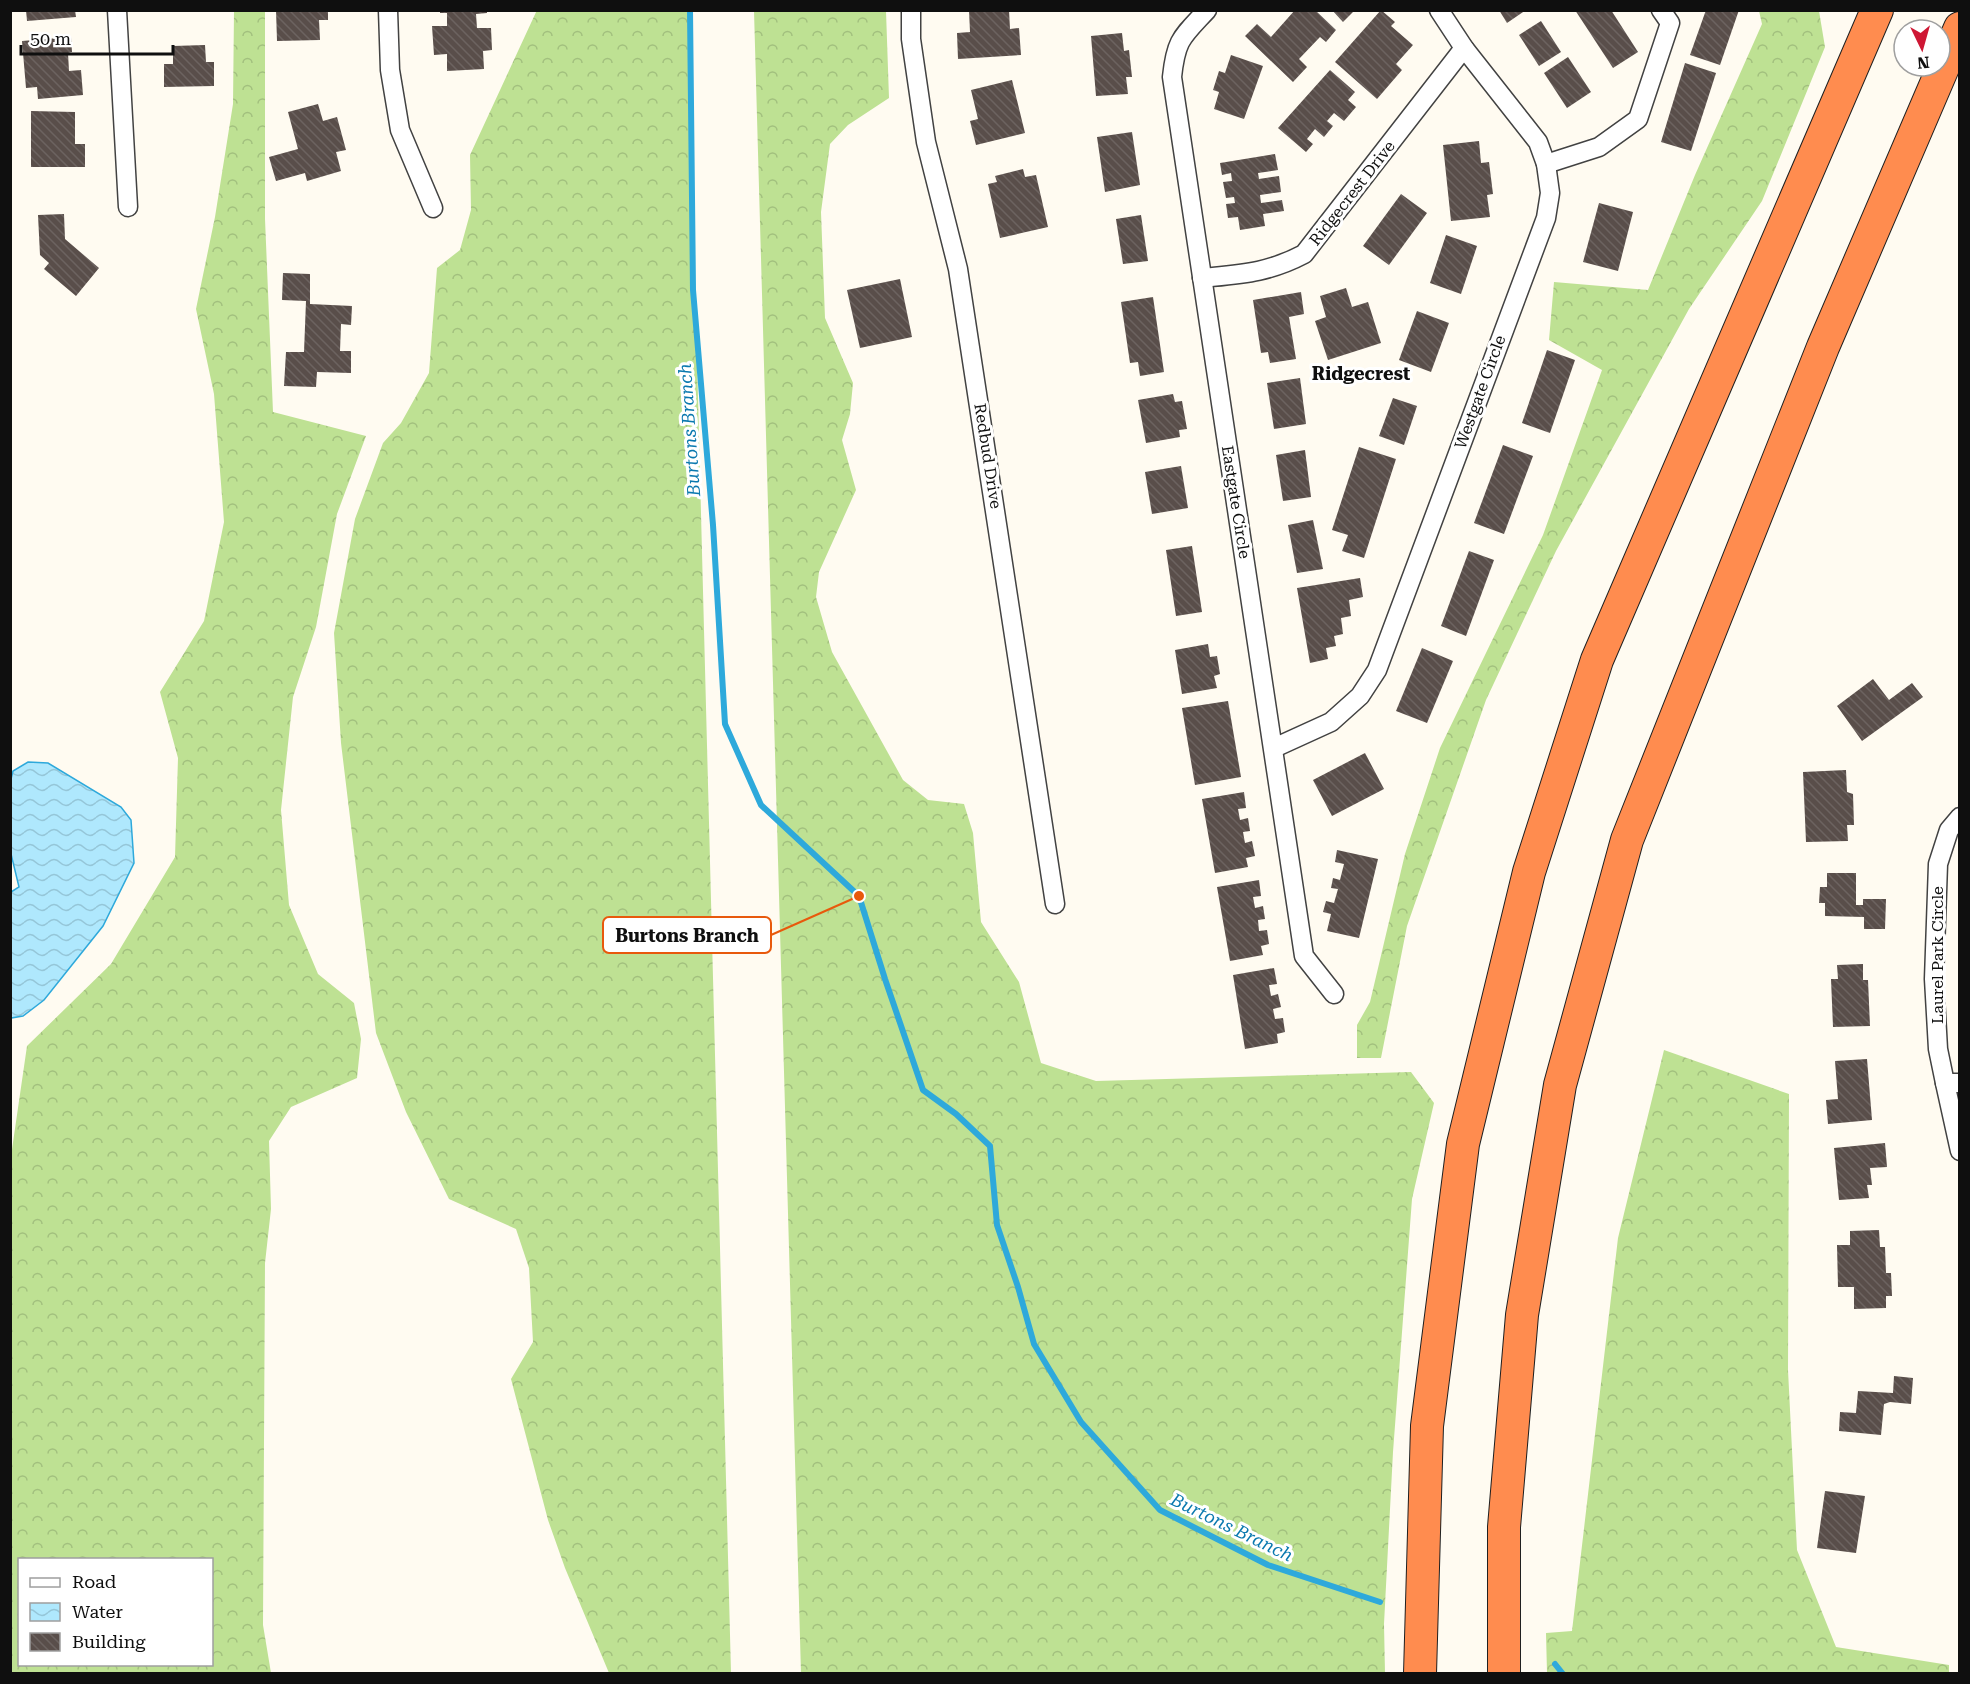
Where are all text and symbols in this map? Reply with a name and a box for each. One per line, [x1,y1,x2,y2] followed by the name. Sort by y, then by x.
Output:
[21,18,172,56] scale bar
[1892,18,1952,78] north arrow
[30,28,71,49] text: 50 m
[1916,52,1930,72] text: N
[1305,137,1399,249] street label: Ridgecrest Drive
[1451,332,1509,451] street label: Westgate Circle
[674,363,704,498] water label: Burtons Branch
[1312,363,1410,384] district label: Ridgecrest
[970,402,1006,510] street label: Redbud Drive
[1218,444,1254,560] street label: Eastgate Circle
[1928,886,1947,1024] street label: Laurel Park Circle
[603,917,771,953] callout: Burtons Branch
[615,925,759,946] text: Burtons Branch
[1167,1488,1297,1566] water label: Burtons Branch
[18,1558,213,1666] legend
[72,1571,117,1592] text: Road
[72,1601,123,1622] text: Water
[72,1631,146,1652] text: Building

